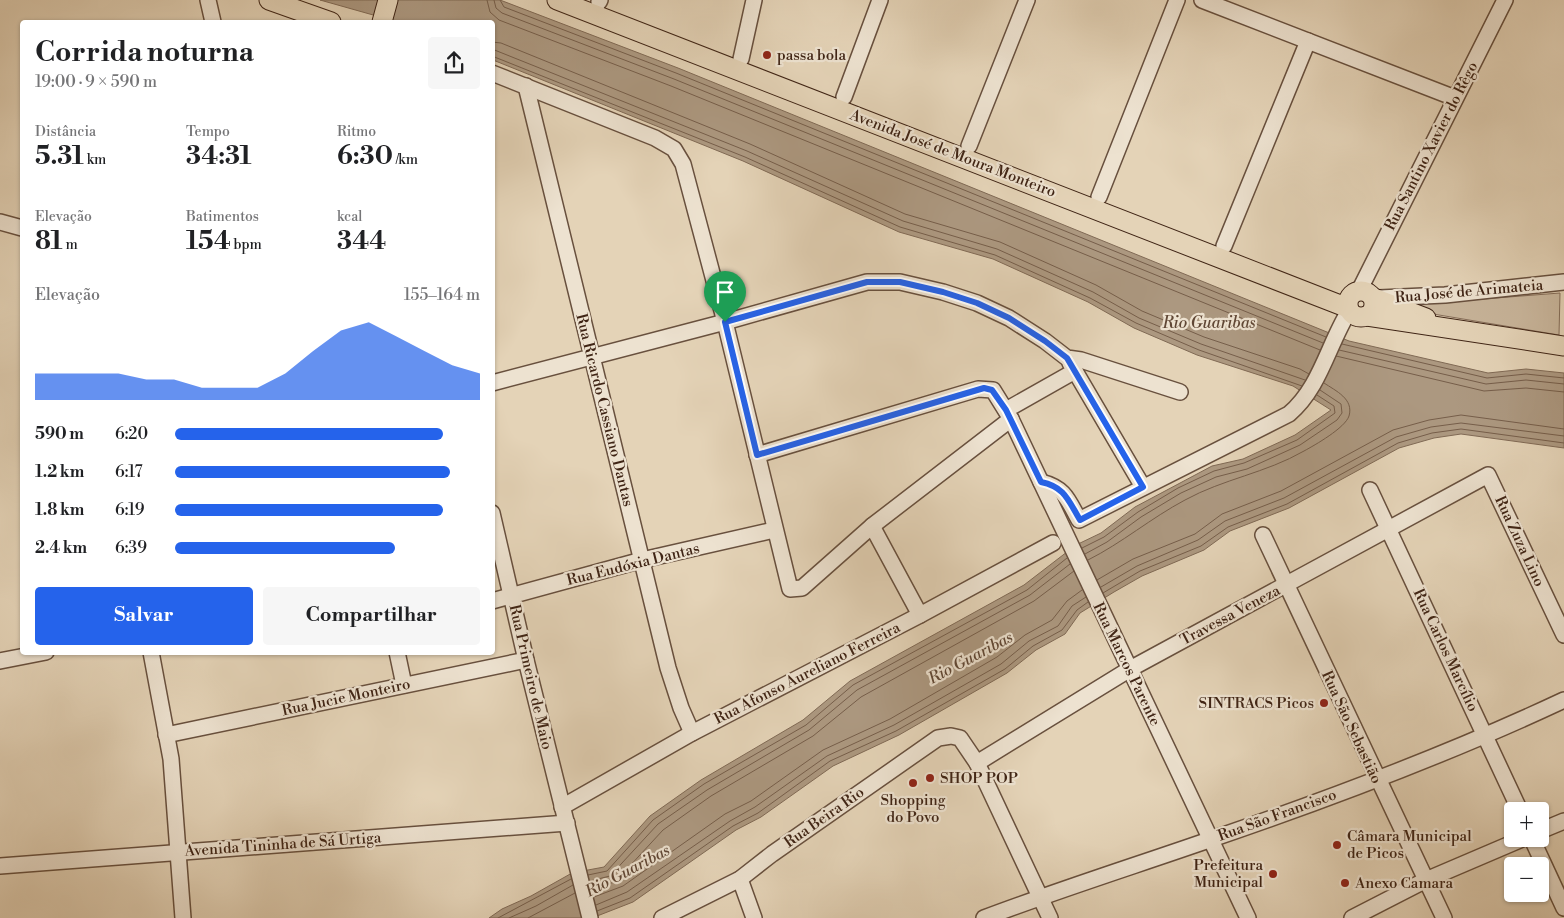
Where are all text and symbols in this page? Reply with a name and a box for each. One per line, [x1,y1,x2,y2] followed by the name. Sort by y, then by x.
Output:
[35,35,254,70] text: Corrida noturna
[428,37,480,89] button: share
[777,46,847,65] place label: passa bola
[761,49,773,61] marker: passa bola
[1381,59,1482,234] street label: Rua Santino Xavier do Rêgo
[35,72,157,92] text: 19:00 · 9 × 590 m
[846,105,1059,202] street label: Avenida José de Moura Monteiro
[35,123,96,141] text: Distância
[186,123,230,141] text: Tempo
[337,123,376,141] text: Ritmo
[35,141,84,172] text: 5.31
[186,141,252,172] text: 34:31
[337,141,393,172] text: 6:30
[84,151,106,169] text: km
[393,151,418,169] text: /km
[35,208,92,226] text: Elevação
[186,208,259,226] text: Batimentos
[337,208,362,226] text: kcal
[35,226,63,257] text: 81
[186,226,231,257] text: 154
[337,226,386,257] text: 344
[63,236,78,254] text: m
[231,236,262,254] text: bpm
[704,271,746,322] pin
[1394,276,1544,307] street label: Rua José de Arimateia
[711,278,739,306] icon: arrive
[35,285,100,305] text: Elevação
[404,285,480,305] text: 155–164 m
[571,312,638,509] street label: Rua Ricardo Cassiano Dantas
[1161,313,1256,333] water label: Rio Guaribas
[35,424,84,444] text: 590 m
[115,424,148,444] text: 6:20
[35,462,84,482] text: 1.2 km
[115,462,142,482] text: 6:17
[1490,493,1549,590] street label: Rua Zuza Lino
[35,500,84,520] text: 1.8 km
[115,500,144,520] text: 6:19
[35,538,87,558] text: 2.4 km
[115,538,147,558] text: 6:39
[565,539,702,590] street label: Rua Eudóxia Dantas
[1177,581,1284,650] street label: Travessa Veneza
[1409,586,1482,715] street label: Rua Carlos Marcílio
[35,587,253,645] button: Salvar
[263,587,480,645] button: Compartilhar
[1088,599,1165,729] street label: Rua Marcos Parente
[505,603,556,752] street label: Rua Primeiro de Maio
[711,618,904,729] street label: Rua Afonso Aureliano Ferreira
[924,627,1016,689] water label: Rio Guaribas
[1317,668,1386,787] street label: Rua São Sebastião
[280,675,412,720] street label: Rua Jucie Monteiro
[1199,694,1314,713] place label: SINTRACS Picos
[1318,697,1330,709] marker: SINTRACS Picos
[940,769,1018,788] place label: SHOP POP
[924,772,936,784] marker: SHOP POP
[907,777,919,789] marker: Shopping do Povo
[781,783,868,852] street label: Rua Beira Rio
[1215,785,1339,846] street label: Rua São Francisco
[881,791,946,827] place label: Shopping do Povo
[1504,802,1549,902] map controls
[1504,802,1549,847] button: +
[1347,827,1472,863] place label: Câmara Municipal de Picos
[183,828,382,861] street label: Avenida Tininha de Sá Urtiga
[1331,839,1343,851] marker: Câmara Municipal de Picos
[581,840,673,902] water label: Rio Guaribas
[1193,856,1264,892] place label: Prefeitura Municipal
[1504,857,1549,902] button: −
[1267,868,1279,880] marker: Prefeitura Municipal
[1354,874,1454,893] place label: Anexo Camara
[1339,877,1351,889] marker: Anexo Camara

